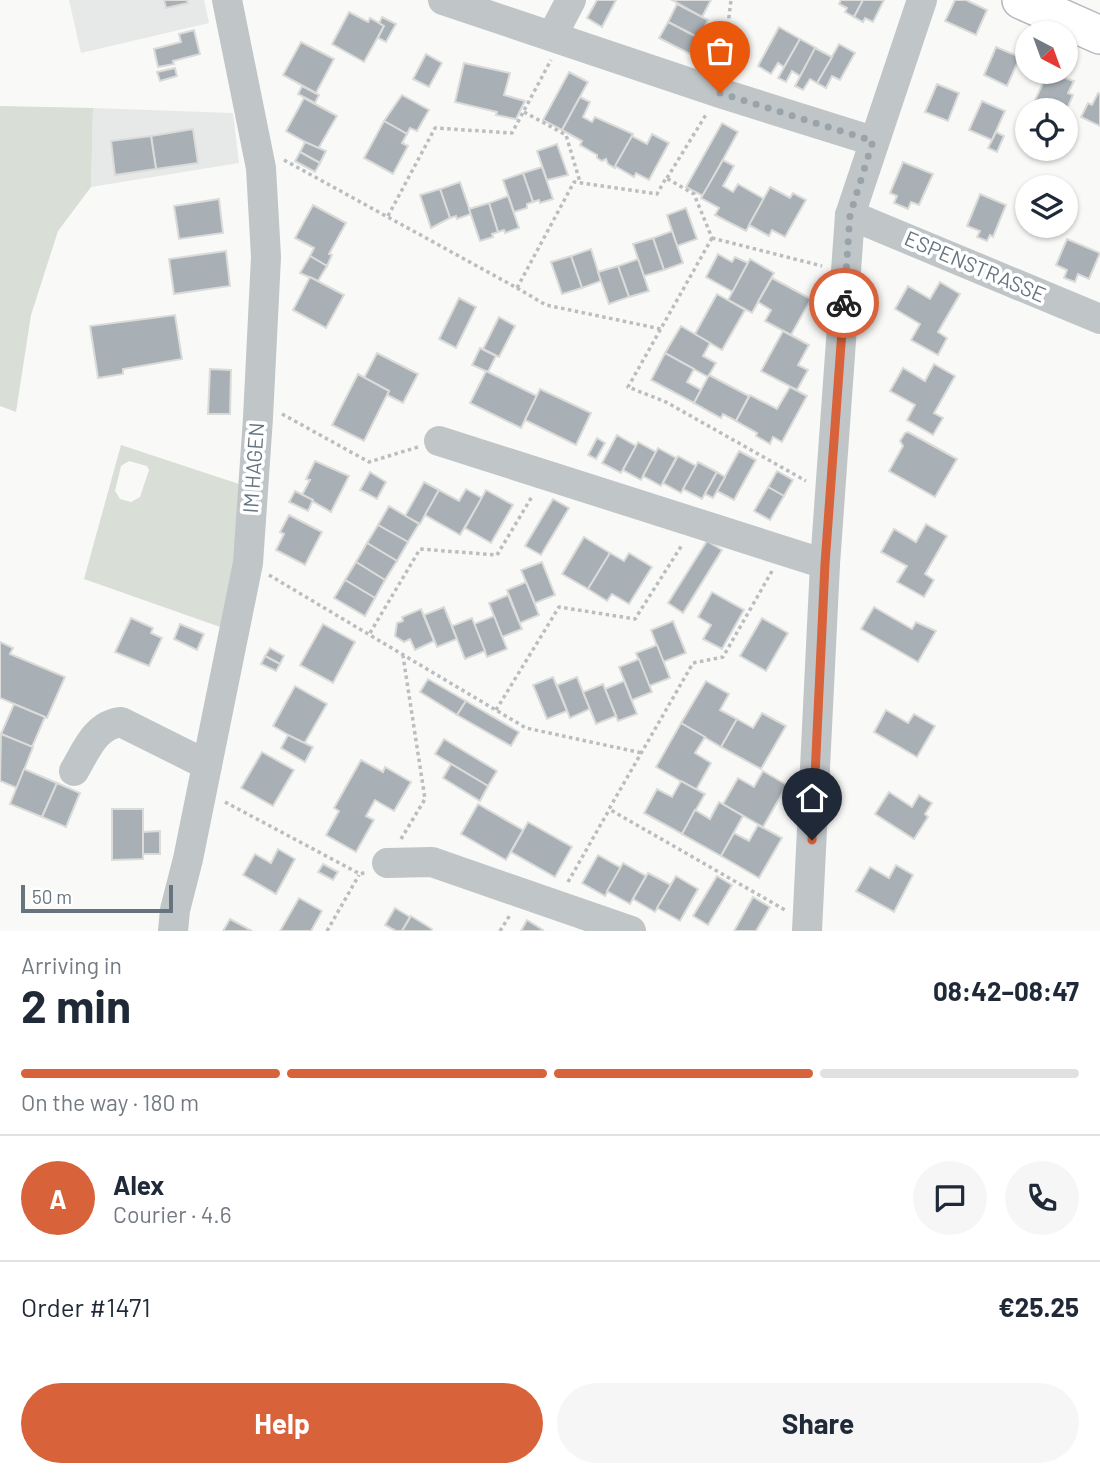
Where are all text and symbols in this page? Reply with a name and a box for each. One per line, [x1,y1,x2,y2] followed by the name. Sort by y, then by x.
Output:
[690,21,750,93] pin
[1015,21,1078,84] north arrow
[1015,21,1078,238] map controls
[701,32,739,70] icon: bag
[1015,98,1078,161] button: locate
[1015,175,1078,238] button: layers
[901,225,1050,307] street label: ESPENSTRASSE
[809,268,879,338] courier
[825,284,863,322] icon: bike
[237,422,268,514] street label: IM HAGEN
[782,768,842,840] pin
[793,779,831,817] icon: home
[21,882,173,914] scale bar
[32,885,72,908] text: 50 m
[21,951,122,979] text: Arriving in
[933,975,1079,1006] text: 08:42–08:47
[21,977,131,1032] text: 2 min
[21,1088,199,1116] text: On the way · 180 m
[913,1161,987,1235] button: chat
[1005,1161,1079,1235] button: phone
[113,1169,164,1200] text: Alex
[49,1183,67,1214] text: A
[113,1200,232,1228] text: Courier · 4.6
[21,1291,150,1322] text: Order #1471
[998,1291,1079,1322] text: €25.25
[21,1383,543,1463] button: Help
[557,1383,1079,1463] button: Share

